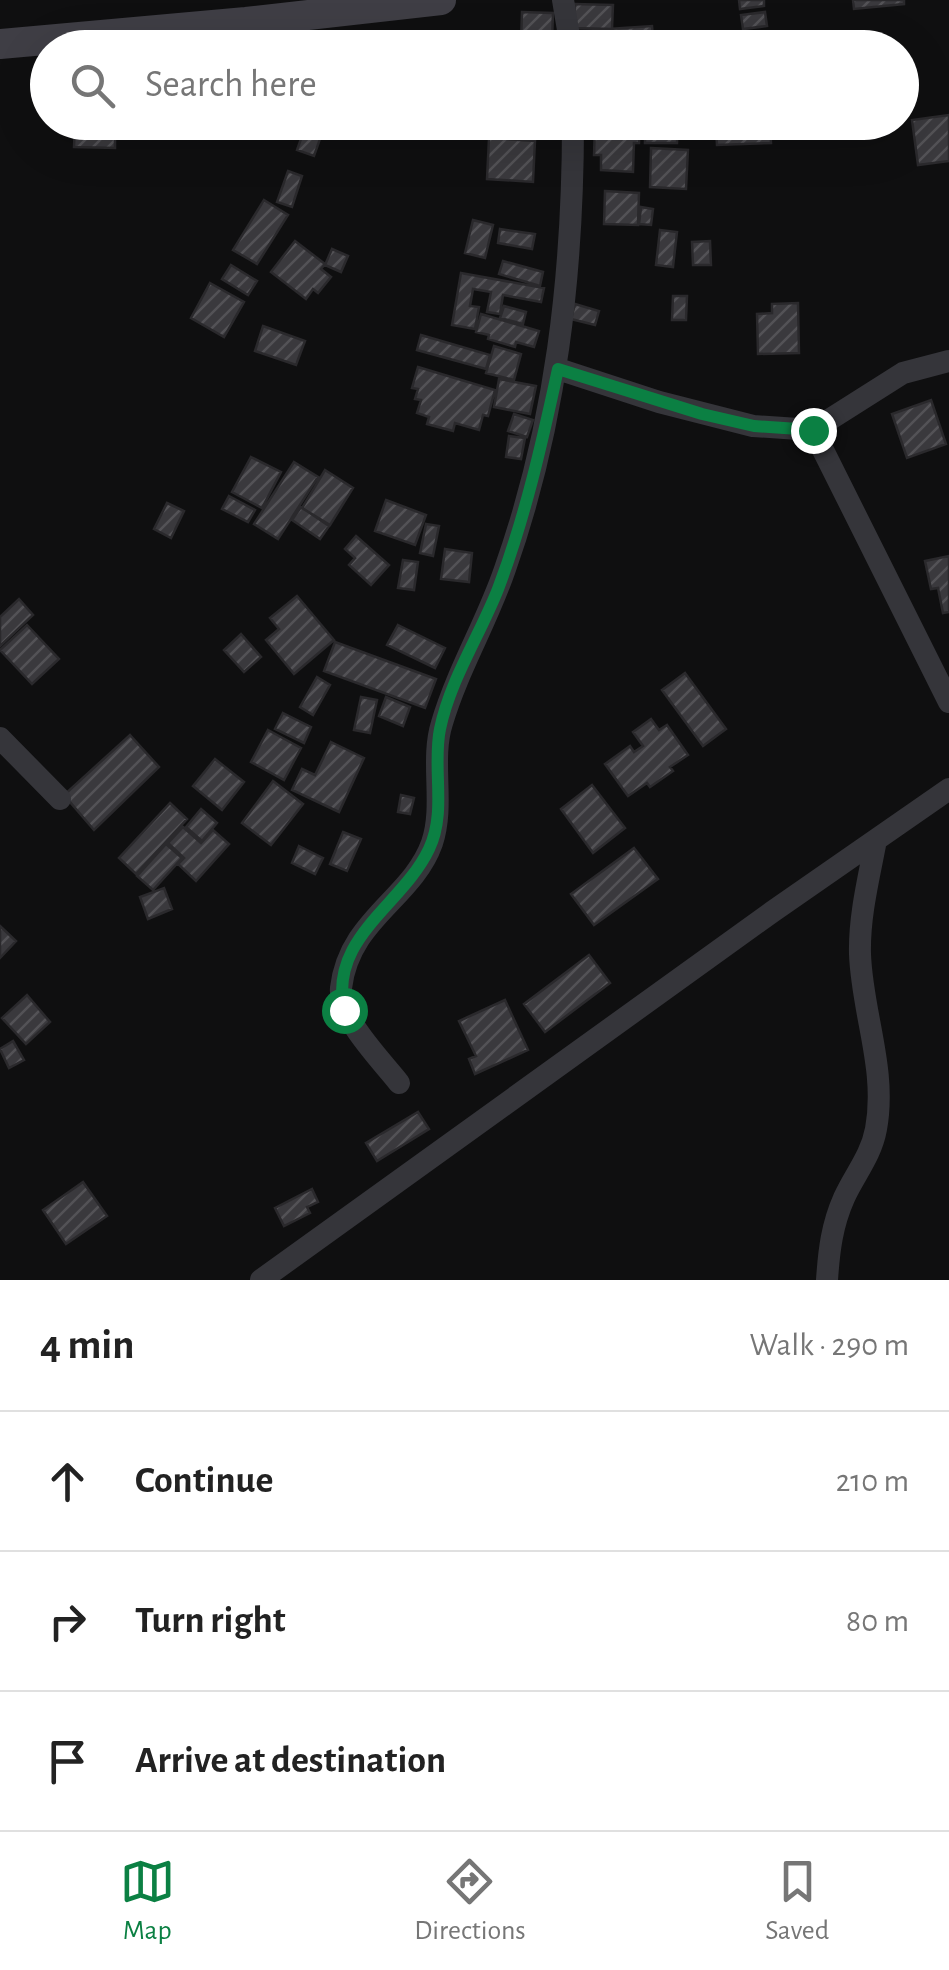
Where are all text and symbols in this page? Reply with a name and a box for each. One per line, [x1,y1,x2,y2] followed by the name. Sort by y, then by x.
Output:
[30,30,919,140] search box
[65,58,120,113] icon: search
[145,66,317,104] text: Search here
[791,408,837,454] route end
[322,988,368,1034] route start
[40,1324,135,1366] text: 4 min
[750,1329,909,1361] text: Walk · 290 m
[40,1454,95,1509] icon: ahead
[135,1462,273,1500] text: Continue
[836,1465,909,1497] text: 210 m
[40,1594,95,1649] icon: right
[135,1602,285,1640] text: Turn right
[846,1605,909,1637] text: 80 m
[40,1734,95,1789] icon: arrive
[135,1742,446,1780] text: Arrive at destination
[120,1854,175,1948] tab: Map
[414,1854,526,1948] tab: Directions
[765,1854,829,1948] tab: Saved

